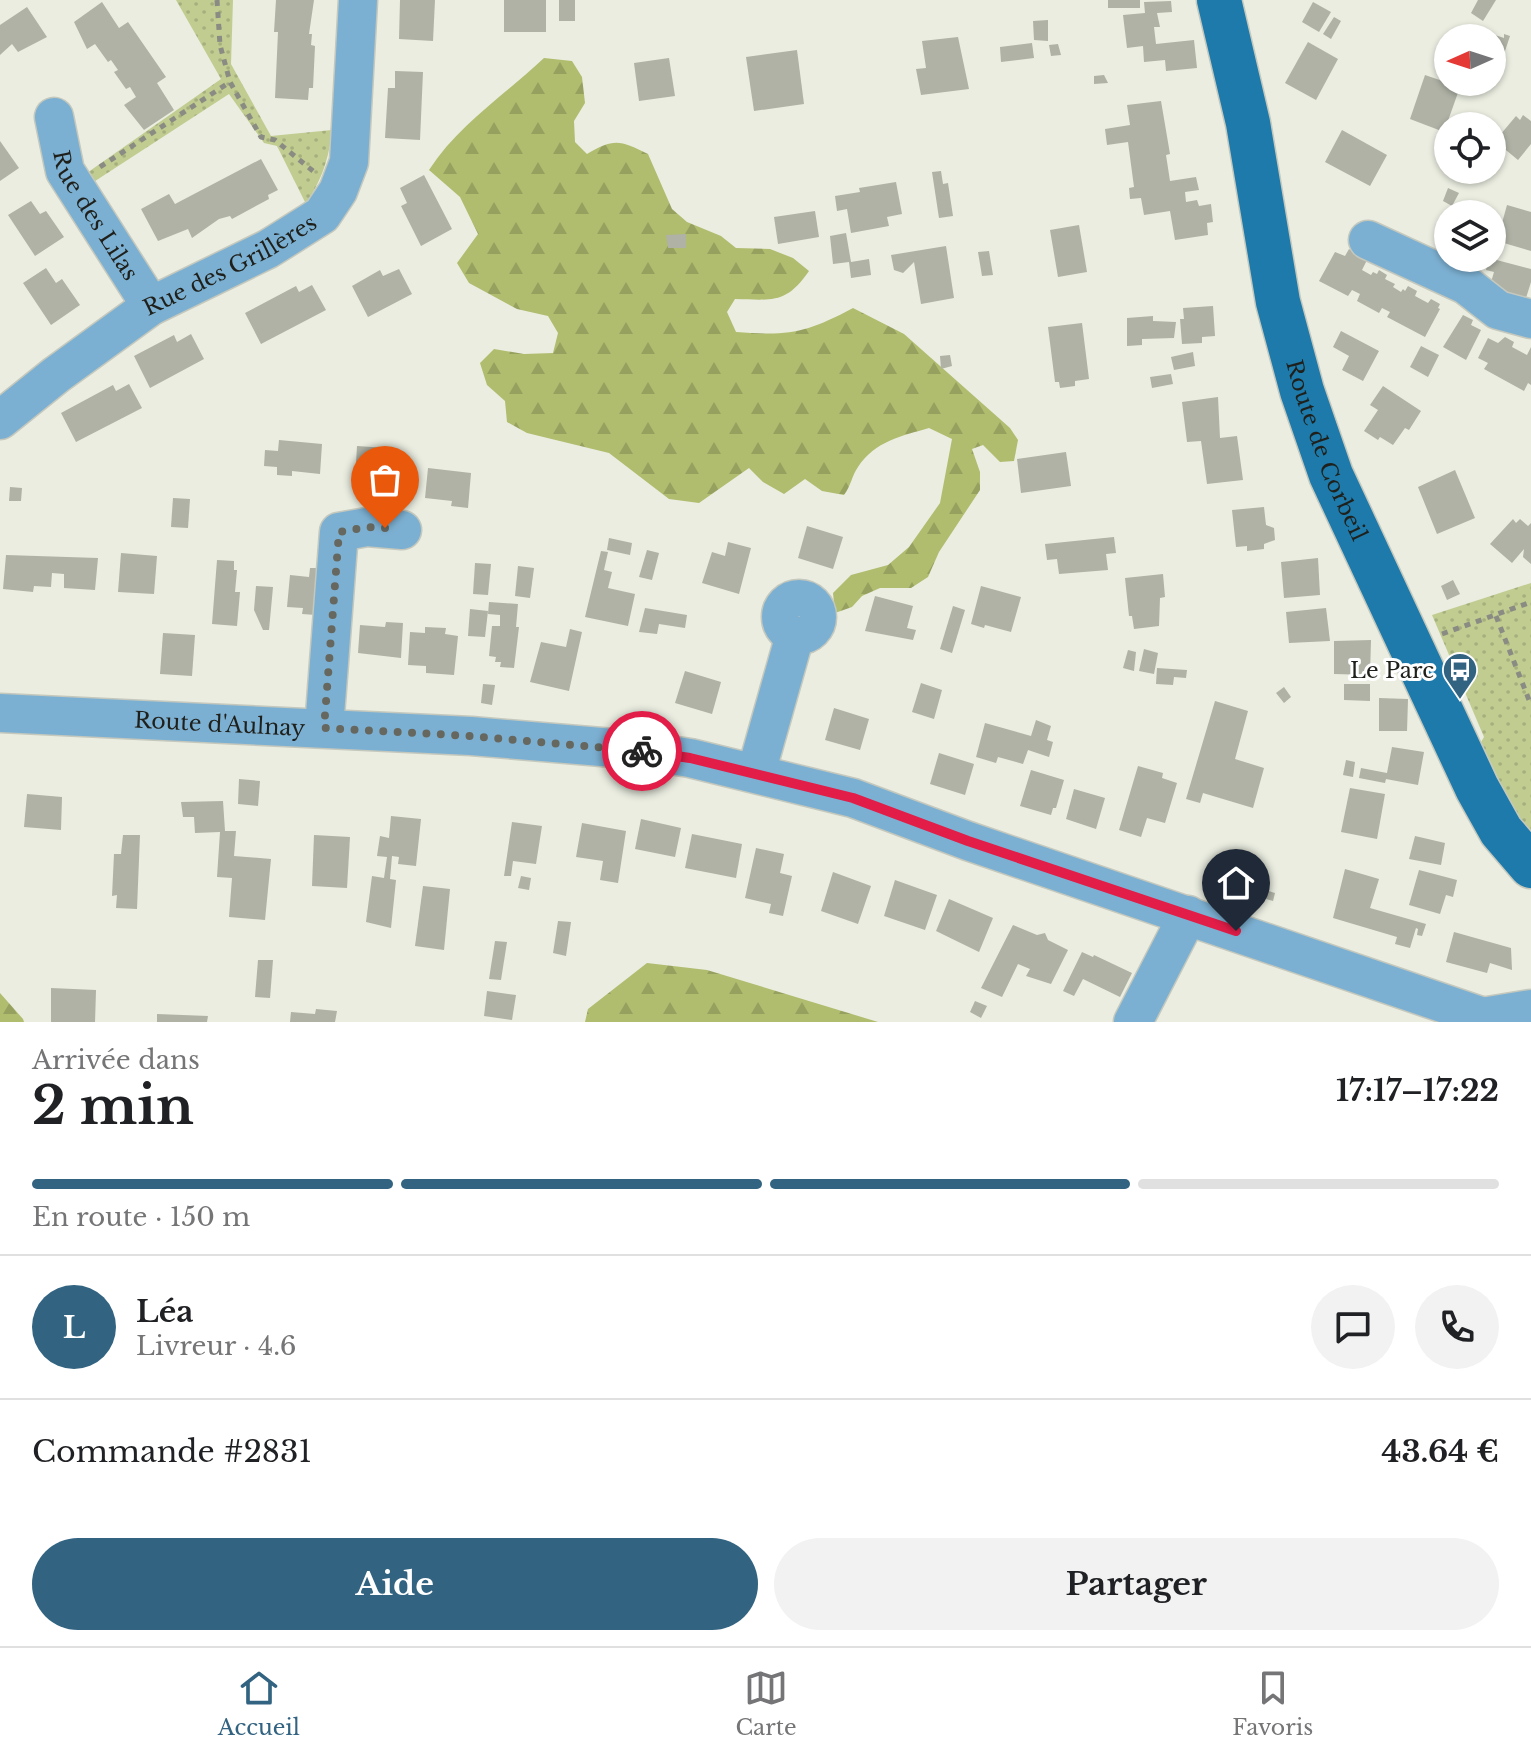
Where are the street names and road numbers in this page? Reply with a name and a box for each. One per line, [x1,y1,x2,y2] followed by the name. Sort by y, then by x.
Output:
[47,148,144,285] street label: Rue des Lilas
[139,209,322,322] street label: Rue des Grillères
[1280,357,1373,545] street label: Route de Corbeil
[134,707,306,742] street label: Route d'Aulnay

